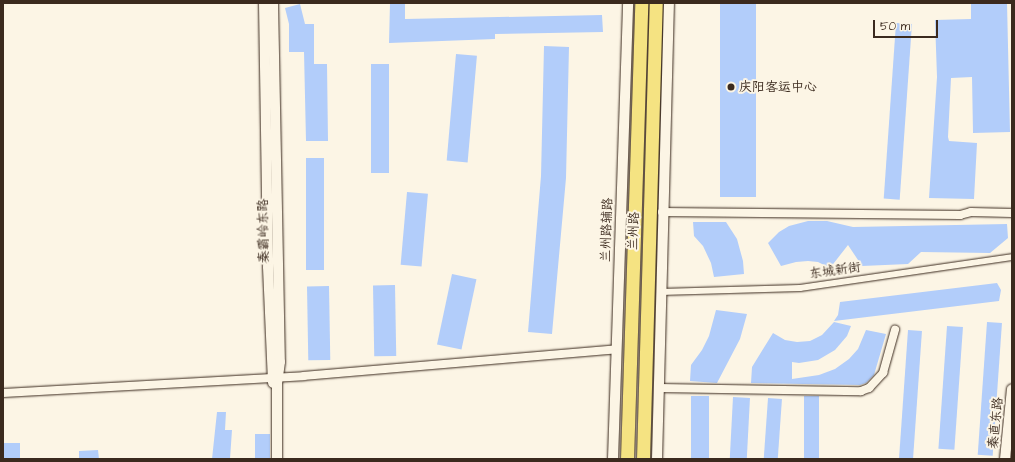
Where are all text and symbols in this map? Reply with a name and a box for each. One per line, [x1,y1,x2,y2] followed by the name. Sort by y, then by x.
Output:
[875,12,940,38] scale bar
[880,18,910,35] text: 50 m
[739,79,817,95] place label: 庆阳客运中心
[726,82,736,92] marker: 庆阳客运中心
[598,197,616,263] street label: 兰州路辅路
[256,198,272,264] street label: 秦霸岭东路
[626,211,642,251] street label: 兰州路
[808,260,862,282] street label: 东城新街
[986,396,1006,450] street label: 秦直东路

